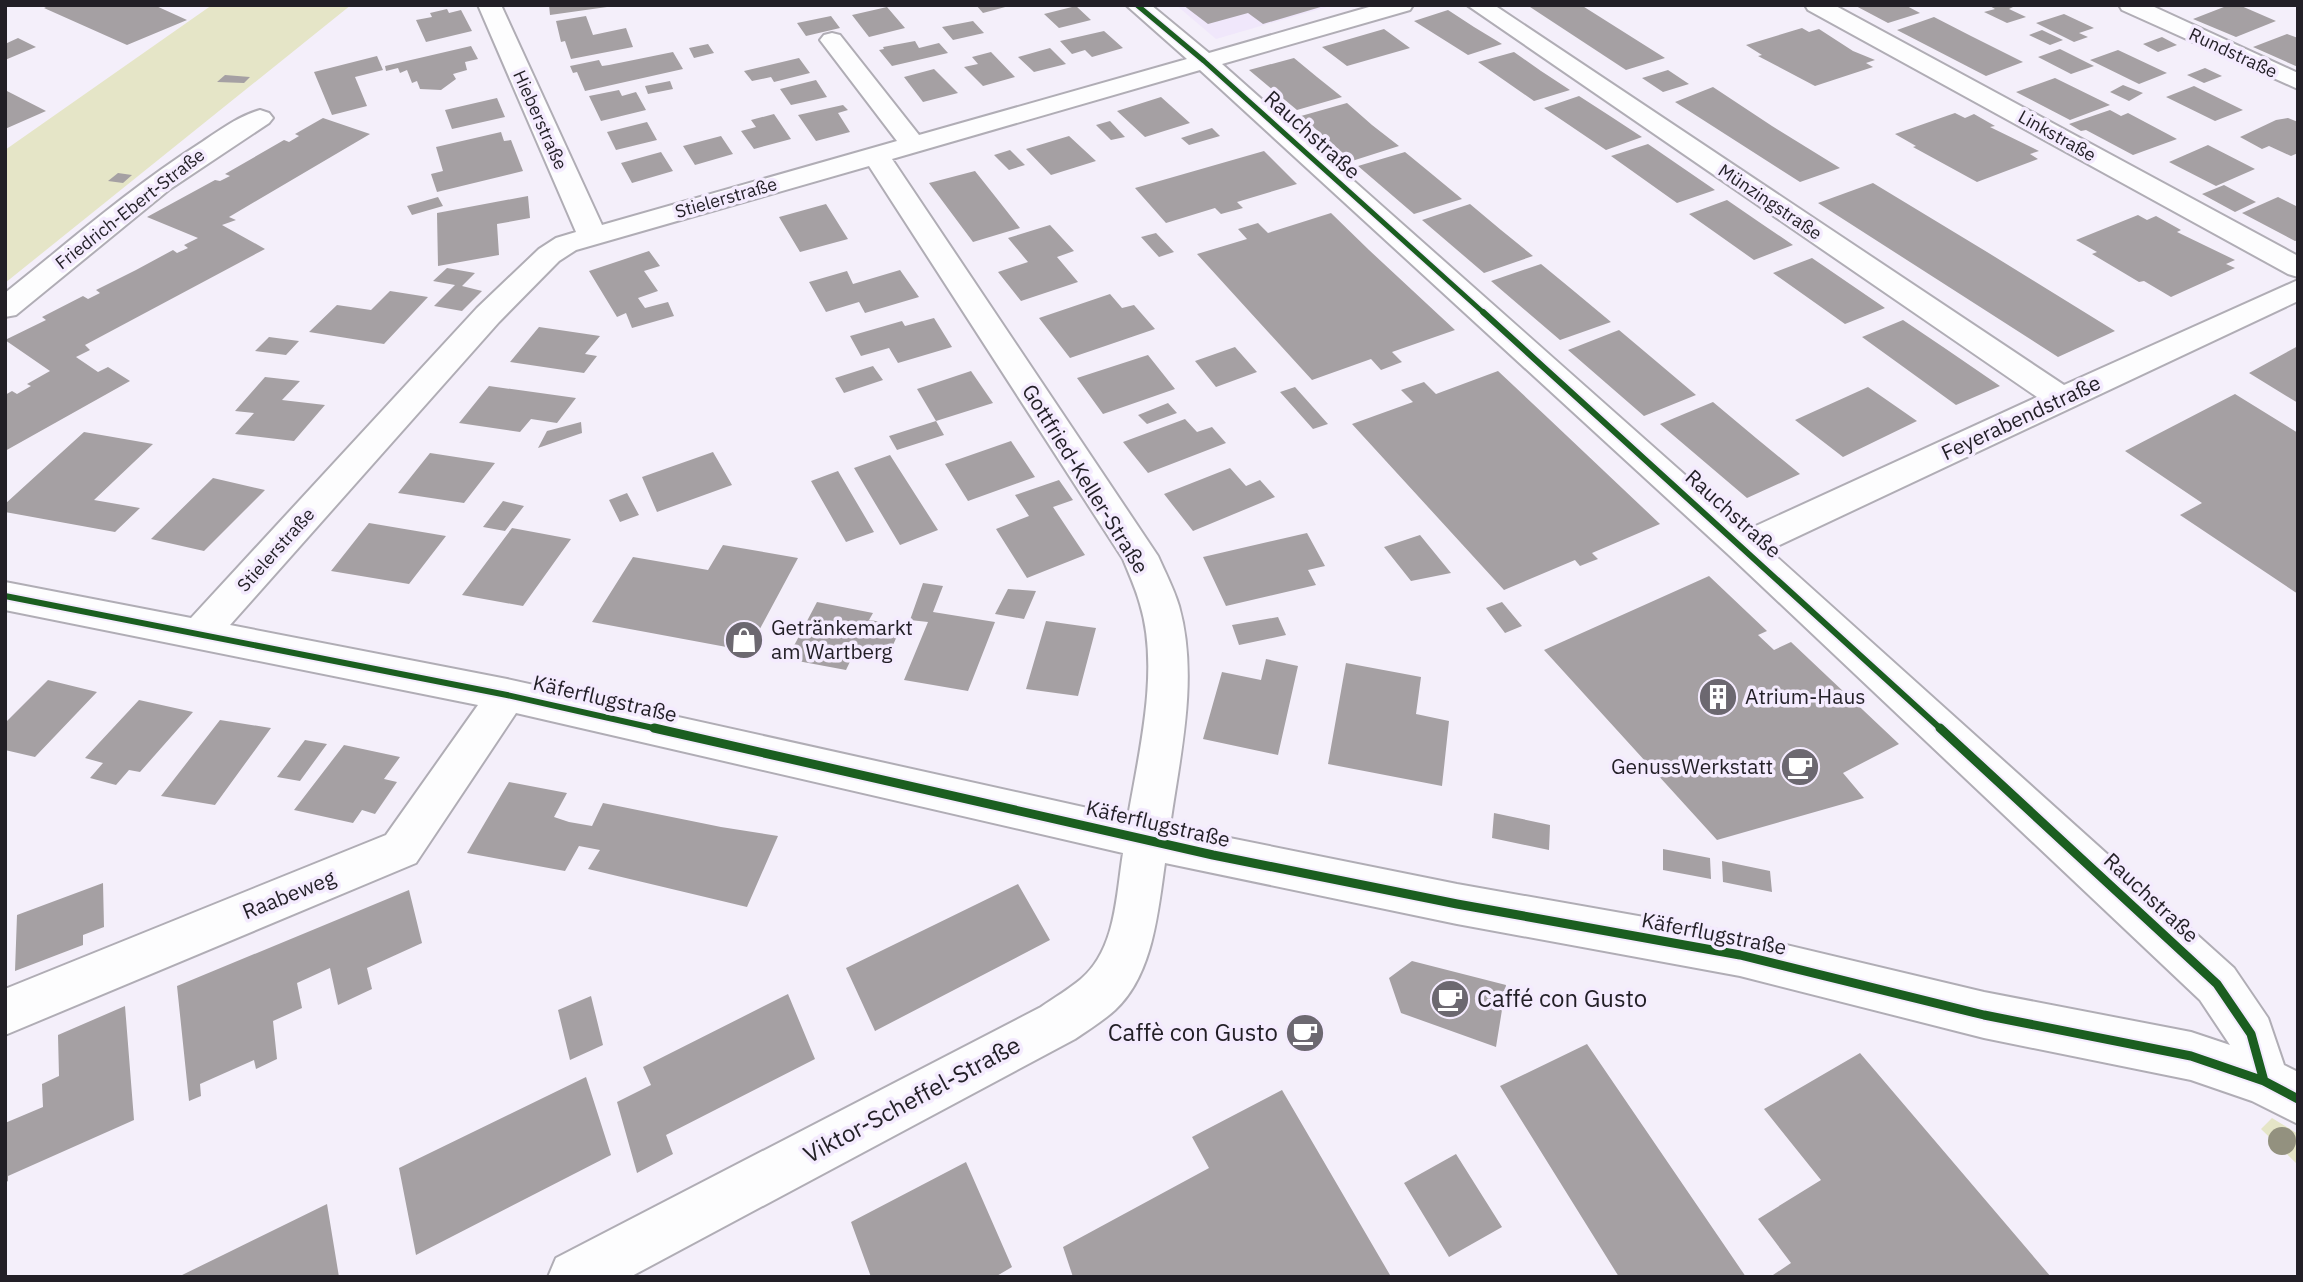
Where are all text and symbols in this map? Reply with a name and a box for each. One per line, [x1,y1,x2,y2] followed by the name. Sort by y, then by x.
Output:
[2185,22,2281,83] street label: Rundstraße
[508,66,573,173] street label: Hieberstraße
[1259,84,1367,185] street label: Rauchstraße
[2014,105,2100,166] street label: Linkstraße
[50,143,209,274] street label: Friedrich-Ebert-Straße
[1714,158,1827,245] street label: Münzingstraße
[672,172,780,223] street label: Stielerstraße
[1937,368,2105,466] street label: Feyerabendstraße
[1016,378,1156,578] street label: Gottfried-Keller-Straße
[1680,463,1788,564] street label: Rauchstraße
[232,503,319,596] street label: Stielerstraße
[771,613,913,665] place label: Getränkemarkt am Wartberg
[723,619,765,661] shop icon: Getränkemarkt am Wartberg
[530,668,680,728] street label: Käferflugstraße
[1697,676,1739,718] building icon: Atrium-Haus
[1745,682,1866,710] place label: Atrium-Haus
[1779,746,1821,788] cafe icon: GenussWerkstatt
[1611,752,1773,780] place label: GenussWerkstatt
[1083,793,1233,853] street label: Käferflugstraße
[2098,846,2205,948] street label: Rauchstraße
[238,863,339,925] street label: Raabeweg
[1639,905,1789,961] street label: Käferflugstraße
[1429,978,1471,1020] cafe icon: Caffé con Gusto
[1477,982,1647,1014] place label: Caffé con Gusto
[1284,1012,1326,1054] cafe icon: Caffè con Gusto
[1108,1016,1278,1048] place label: Caffè con Gusto
[797,1028,1026,1170] street label: Viktor-Scheffel-Straße

